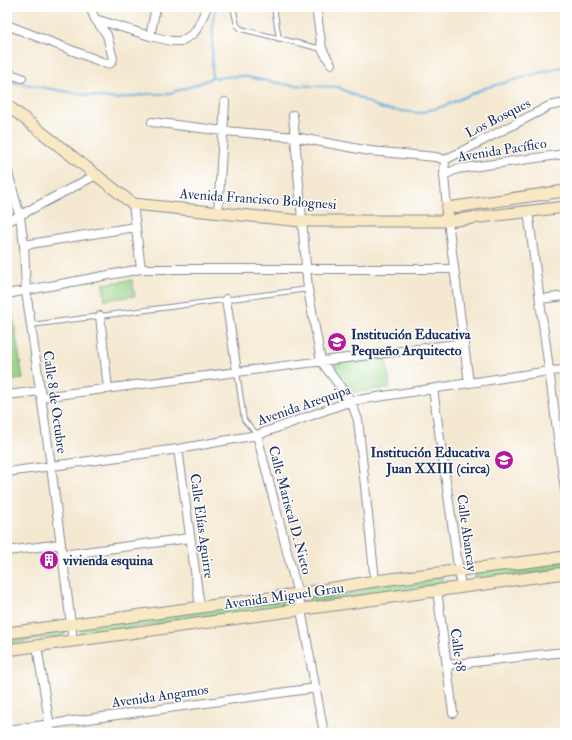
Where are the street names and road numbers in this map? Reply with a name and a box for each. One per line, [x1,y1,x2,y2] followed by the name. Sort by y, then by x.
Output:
[463,94,533,142] street label: Los Bosques
[455,135,548,166] street label: Avenida Pacífico
[178,185,337,213] street label: Avenida Francisco Bolognesi
[39,349,71,455] street label: Calle 8 de Octubre
[254,381,354,430] street label: Avenida Arequipa
[265,444,315,576] street label: Calle Mariscal D. Nieto
[186,472,218,580] street label: Calle Elías Aguirre
[452,493,481,574] street label: Calle Abancay
[222,579,345,613] street label: Avenida Miguel Grau
[447,627,470,673] street label: Calle 38
[109,681,210,711] street label: Avenida Angamos

